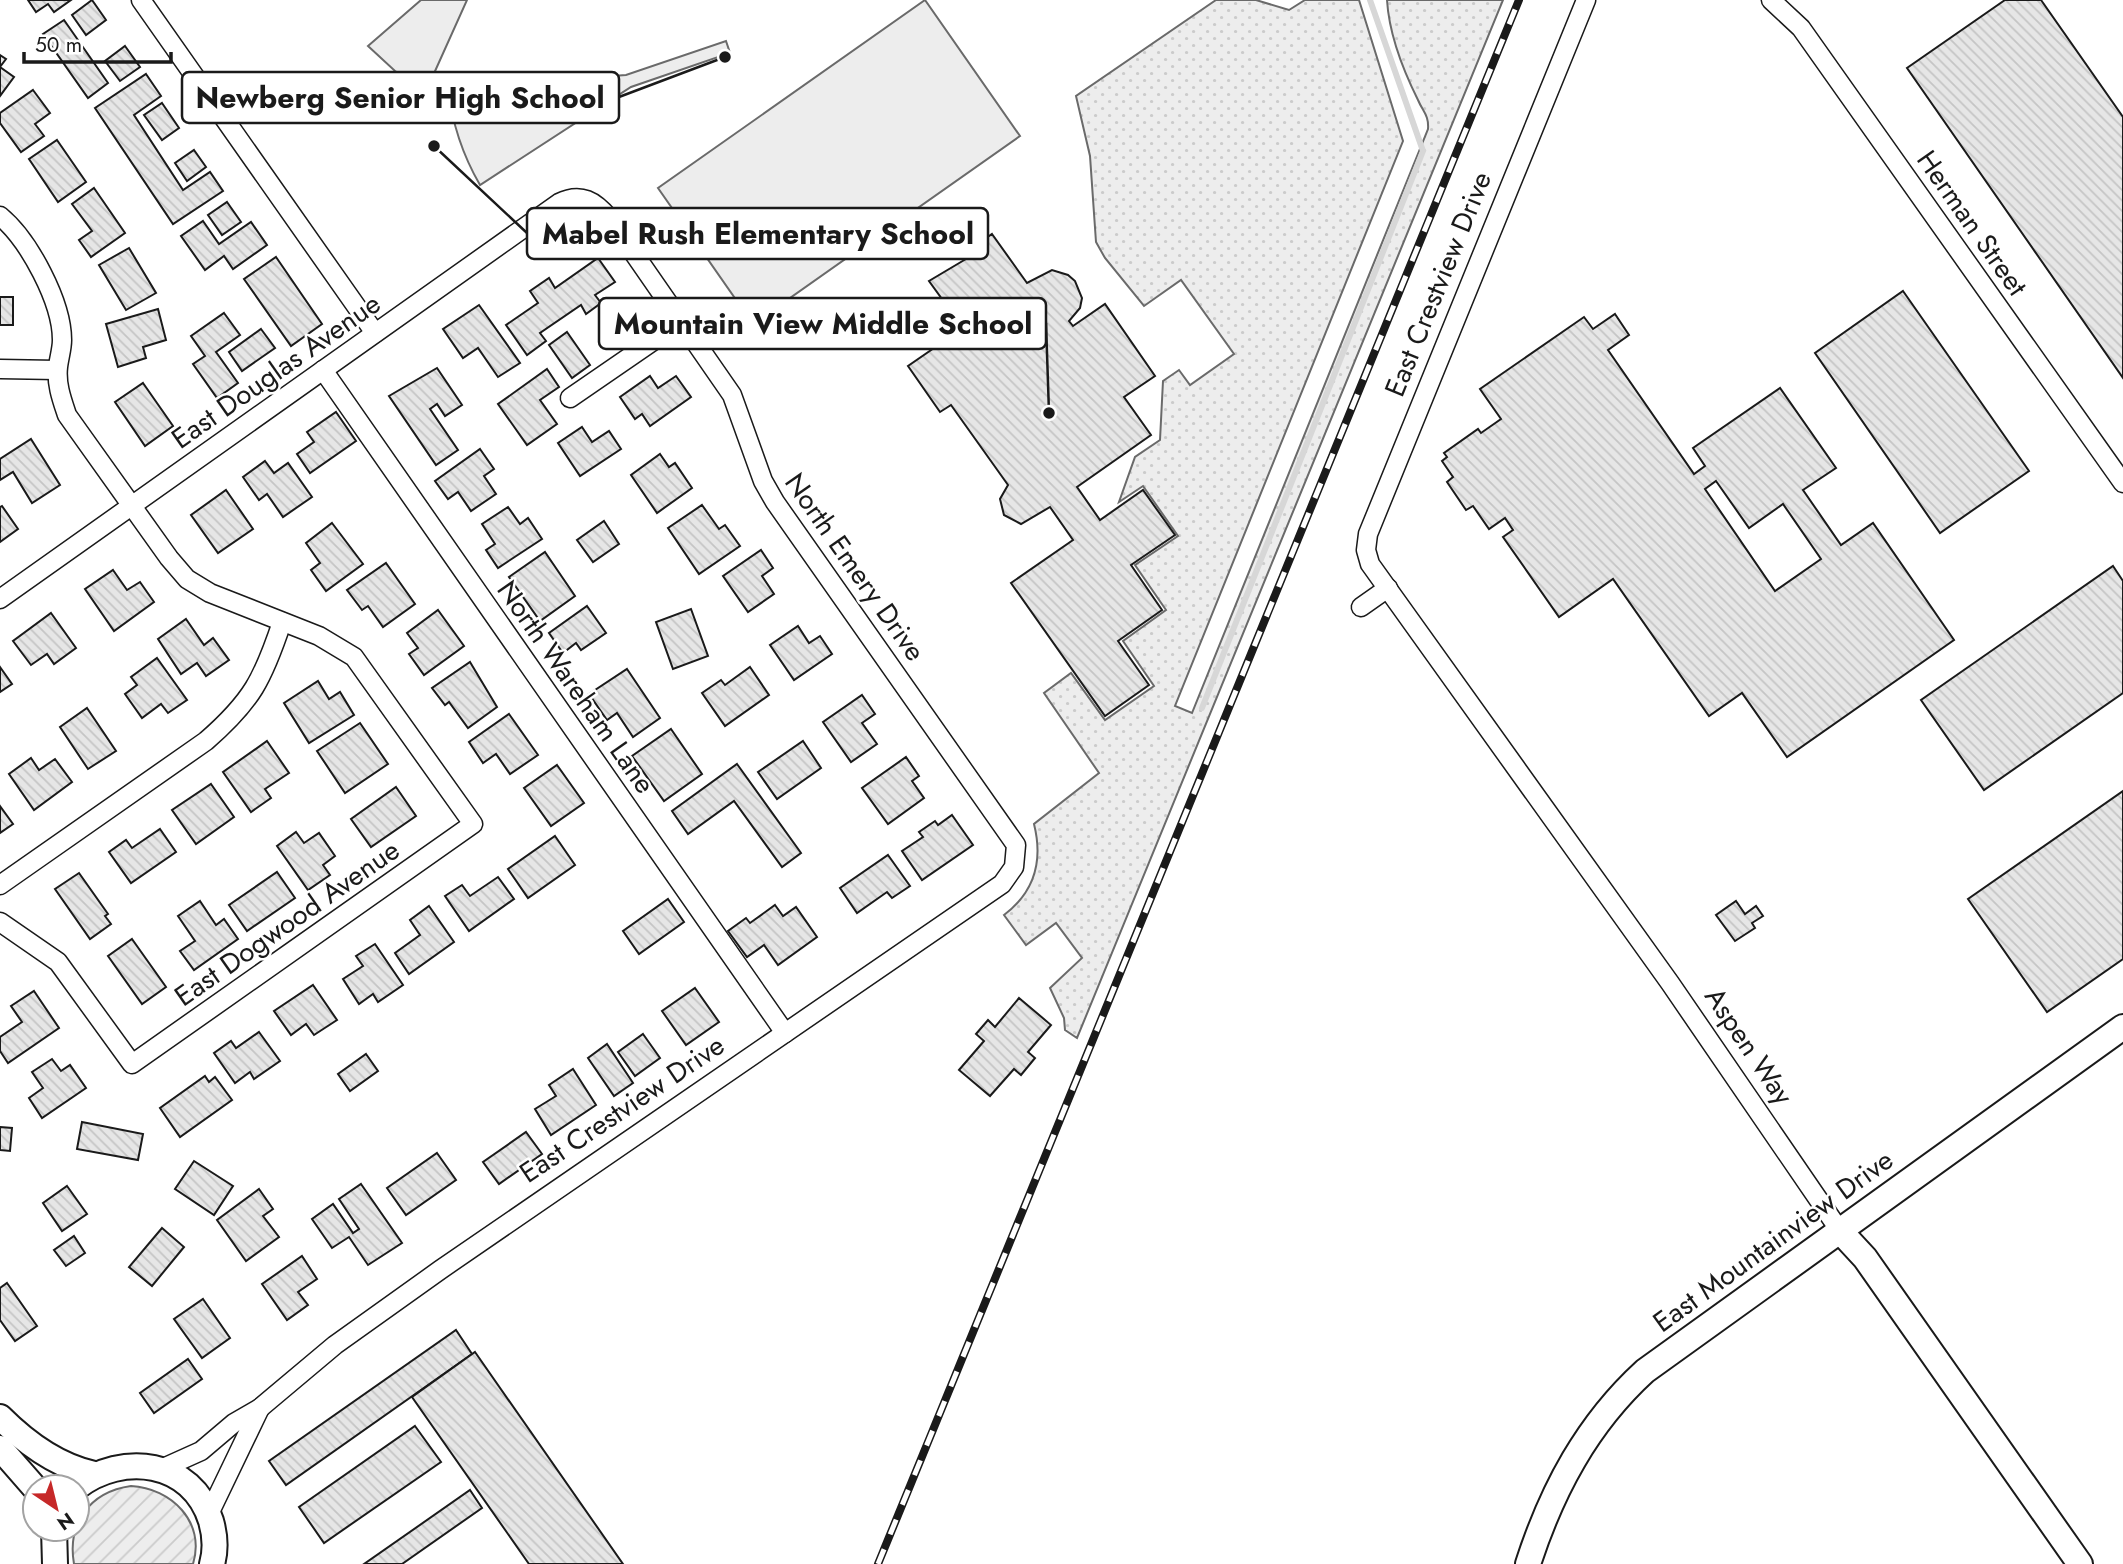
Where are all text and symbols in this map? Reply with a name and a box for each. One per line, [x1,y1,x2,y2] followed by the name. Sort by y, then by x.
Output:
[24,21,172,65] scale bar
[35,30,82,60] text: 50 m
[182,72,619,123] callout: Newberg Senior High School
[195,76,605,119] text: Newberg Senior High School
[1907,142,2037,304] street label: Herman Street
[1374,165,1502,403] street label: East Crestview Drive
[527,208,988,259] callout: Mabel Rush Elementary School
[542,212,974,255] text: Mabel Rush Elementary School
[163,283,389,459] street label: East Douglas Avenue
[599,298,1046,349] callout: Mountain View Middle School
[614,302,1032,345] text: Mountain View Middle School
[775,465,935,669] street label: North Emery Drive
[487,572,665,802] street label: North Wareham Lane
[166,830,408,1016] street label: East Dogwood Avenue
[1695,979,1804,1113] street label: Aspen Way
[511,1025,733,1193] street label: East Crestview Drive
[1644,1140,1902,1342] street label: East Mountainview Drive
[21,1473,91,1543] north arrow
[52,1506,79,1537] text: N

